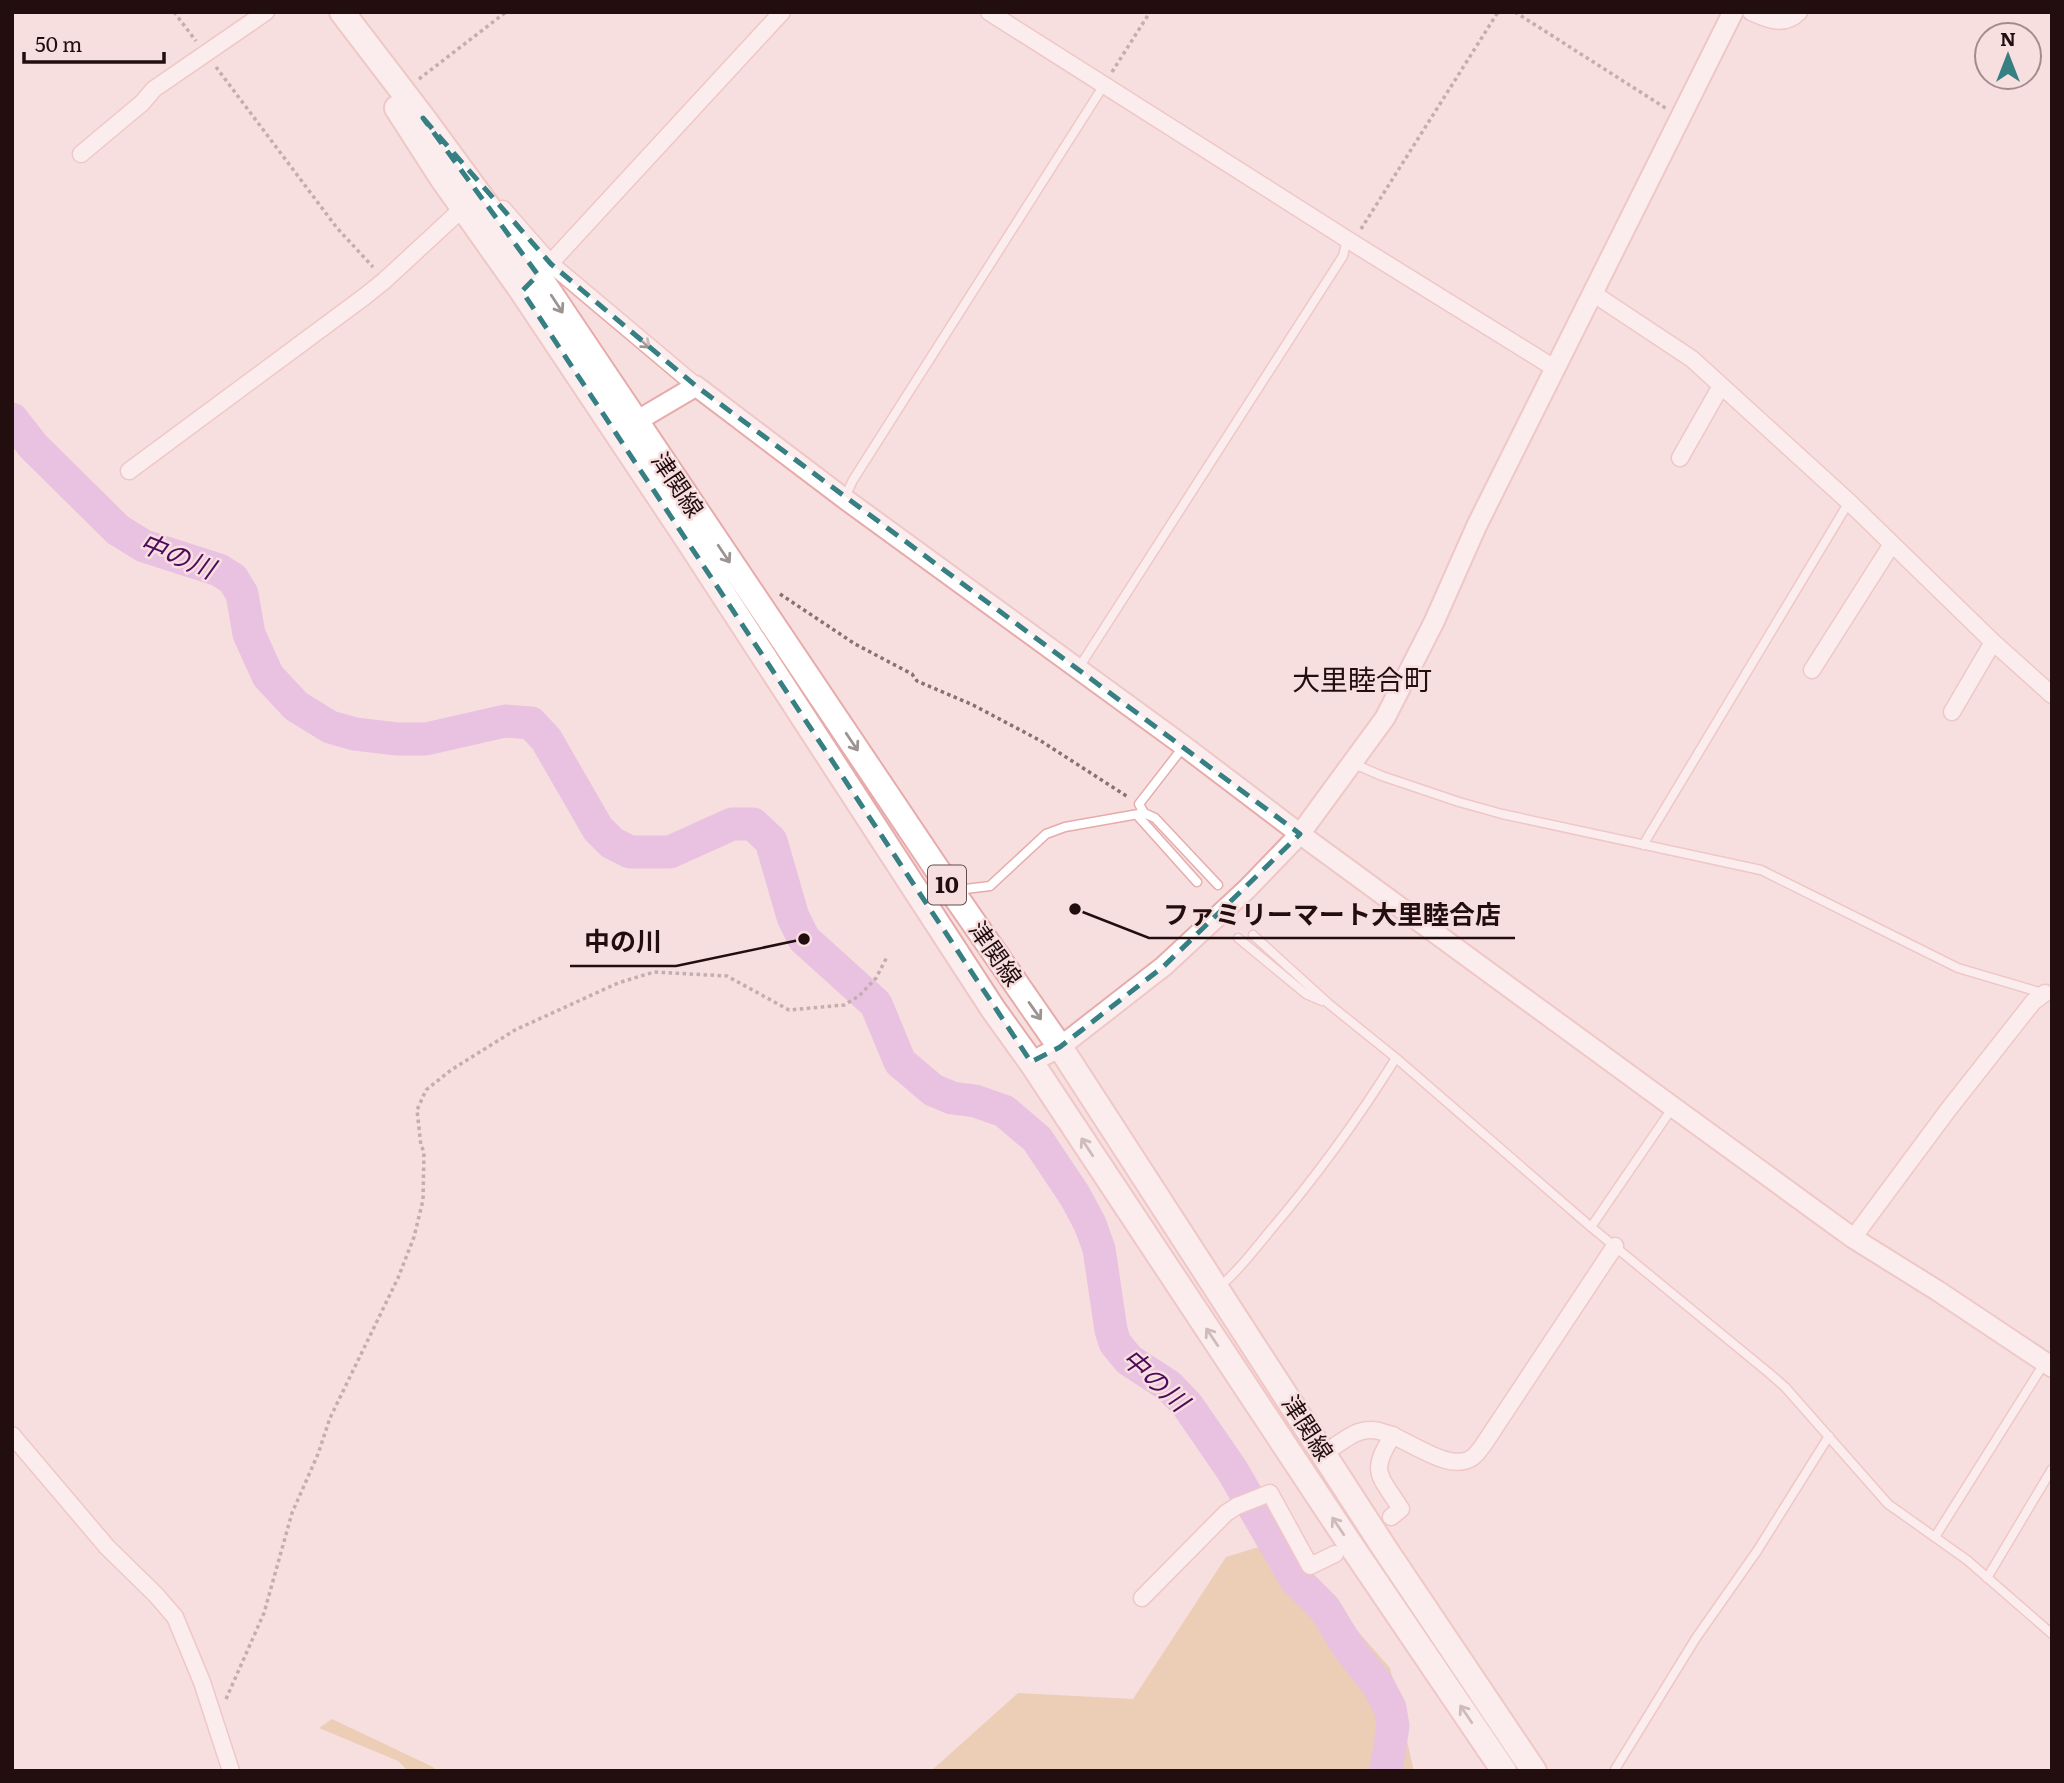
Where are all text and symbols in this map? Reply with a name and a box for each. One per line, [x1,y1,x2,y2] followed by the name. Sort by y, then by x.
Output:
[24,21,164,65] scale bar
[1973,21,2043,91] north arrow
[2000,24,2016,52] text: N
[35,27,82,58] text: 50 m
[550,293,564,313] one-way arrow
[633,333,651,349] one-way arrow
[644,444,714,523] street label: 津関線
[134,521,224,587] water label: 中の川
[717,544,731,563] one-way arrow
[1292,657,1432,699] district label: 大里睦合町
[844,732,859,751] one-way arrow
[928,866,966,904] road number: 10
[1149,891,1515,938] callout: ファミリーマート大里睦合店
[1163,893,1501,932] text: ファミリーマート大里睦合店
[962,913,1032,992] street label: 津関線
[570,919,676,966] callout: 中の川
[584,920,662,959] text: 中の川
[1028,1001,1042,1020] one-way arrow
[1079,1138,1094,1157] one-way arrow
[1205,1327,1219,1347] one-way arrow
[1115,1338,1201,1421] water label: 中の川
[1275,1387,1343,1466] street label: 津関線
[1331,1517,1345,1536] one-way arrow
[1459,1705,1473,1724] one-way arrow

